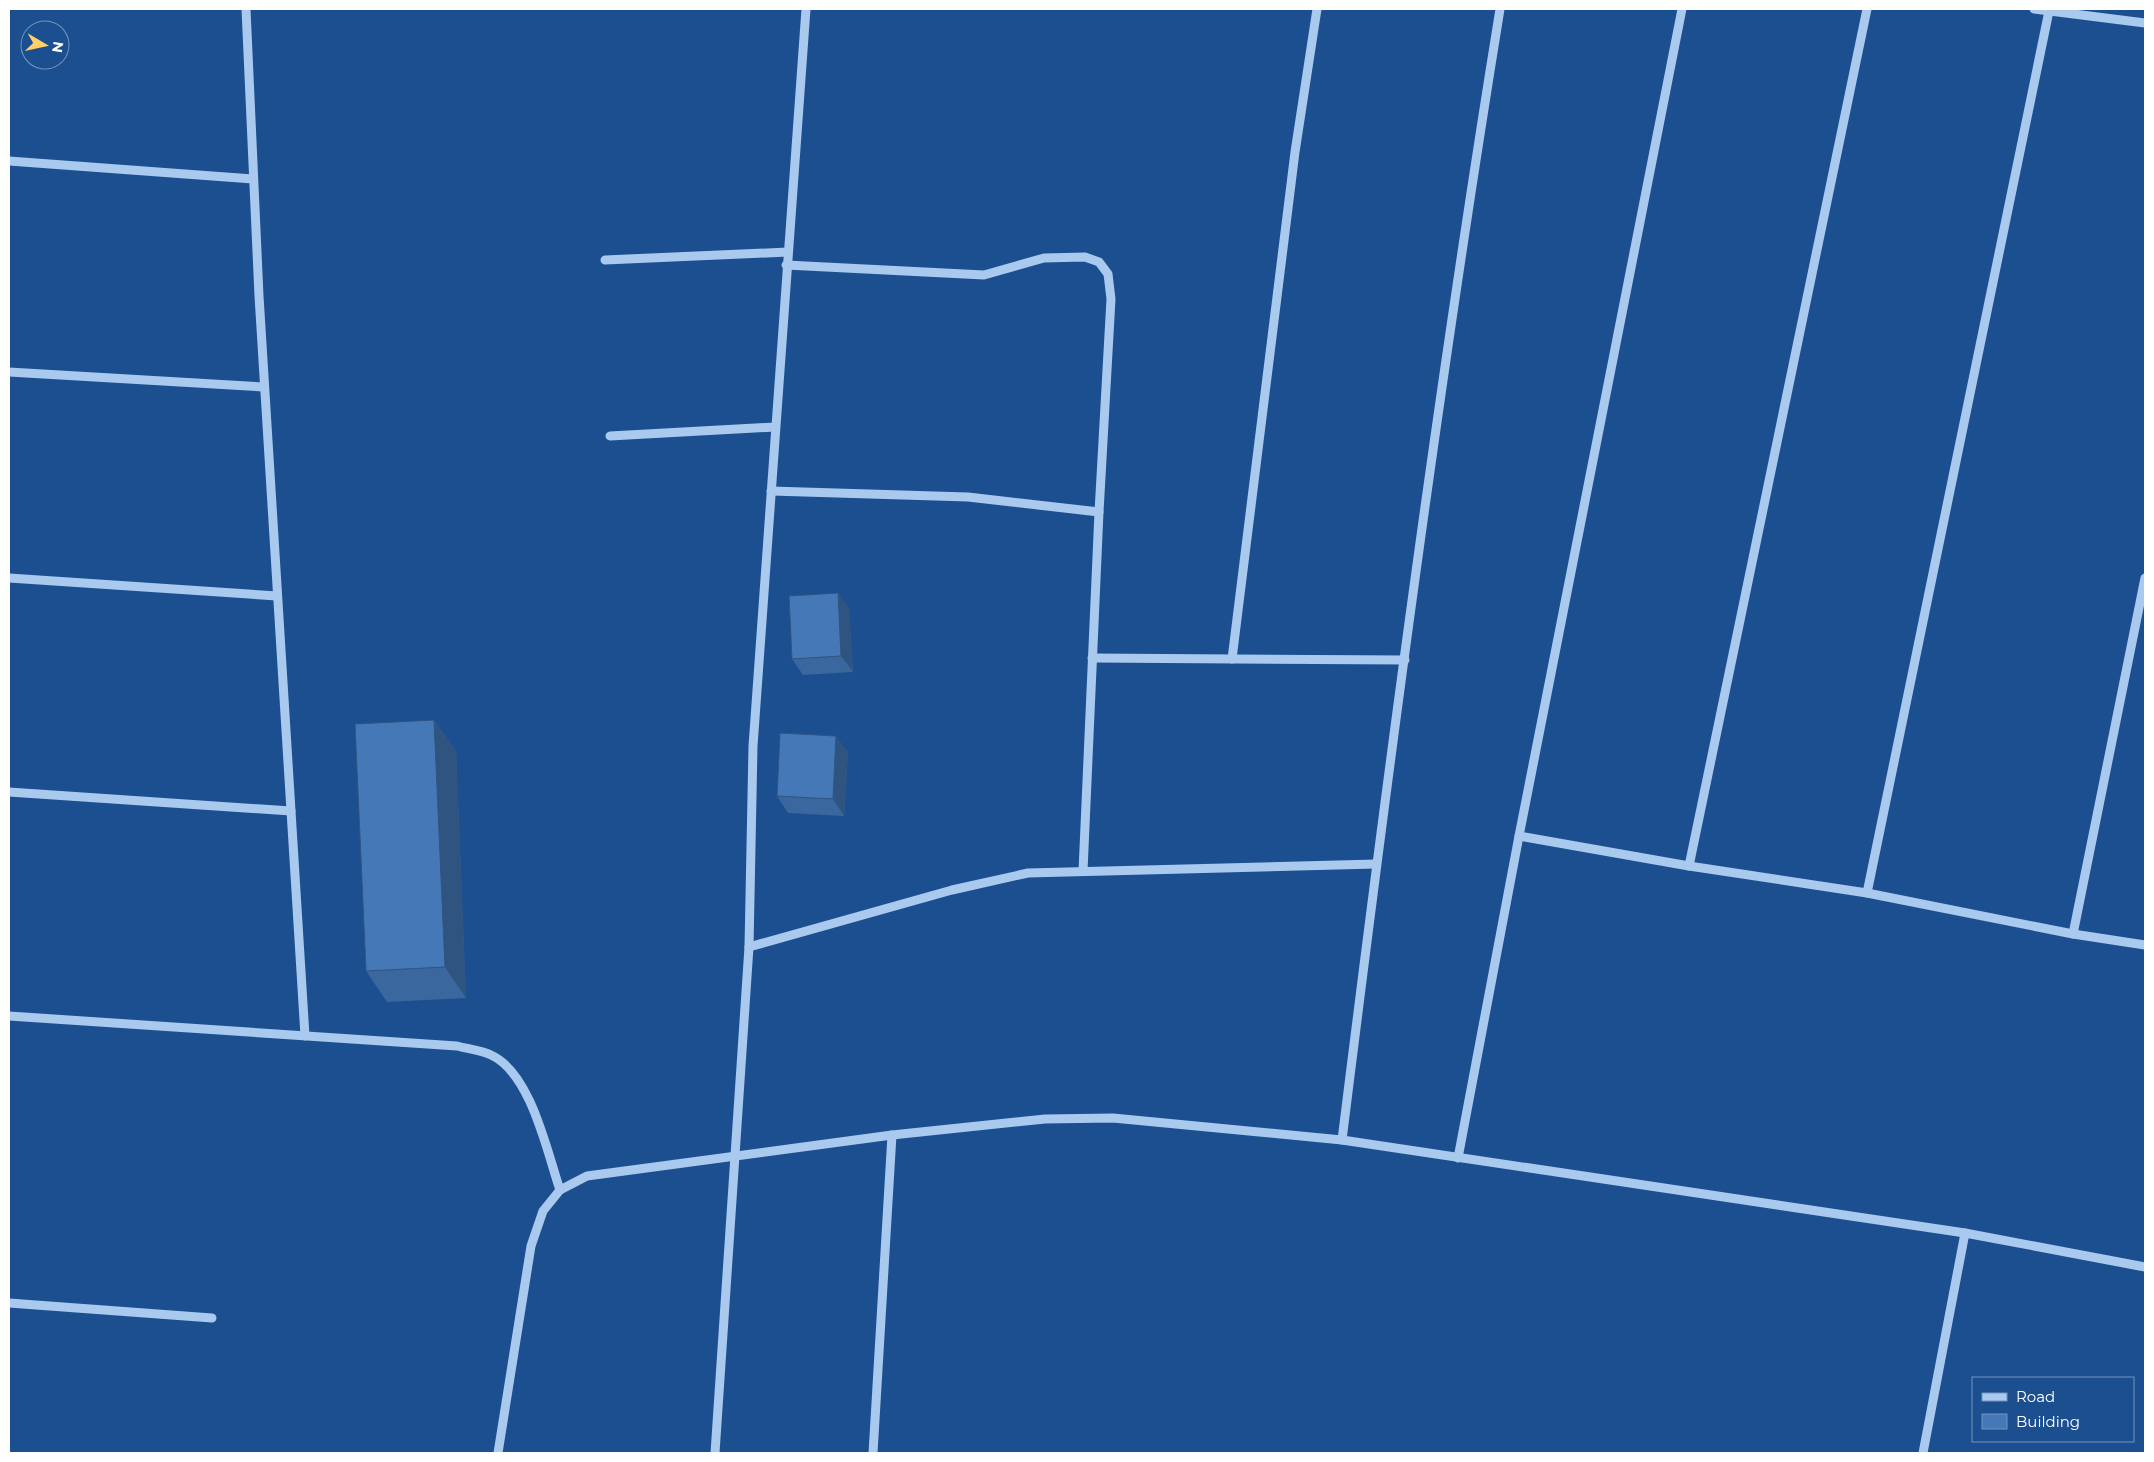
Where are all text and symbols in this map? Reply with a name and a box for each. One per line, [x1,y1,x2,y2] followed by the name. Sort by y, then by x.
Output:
[20,20,70,70] north arrow
[48,40,68,54] text: N
[1972,1377,2134,1442] legend
[2016,1387,2055,1406] text: Road
[2016,1412,2080,1431] text: Building

